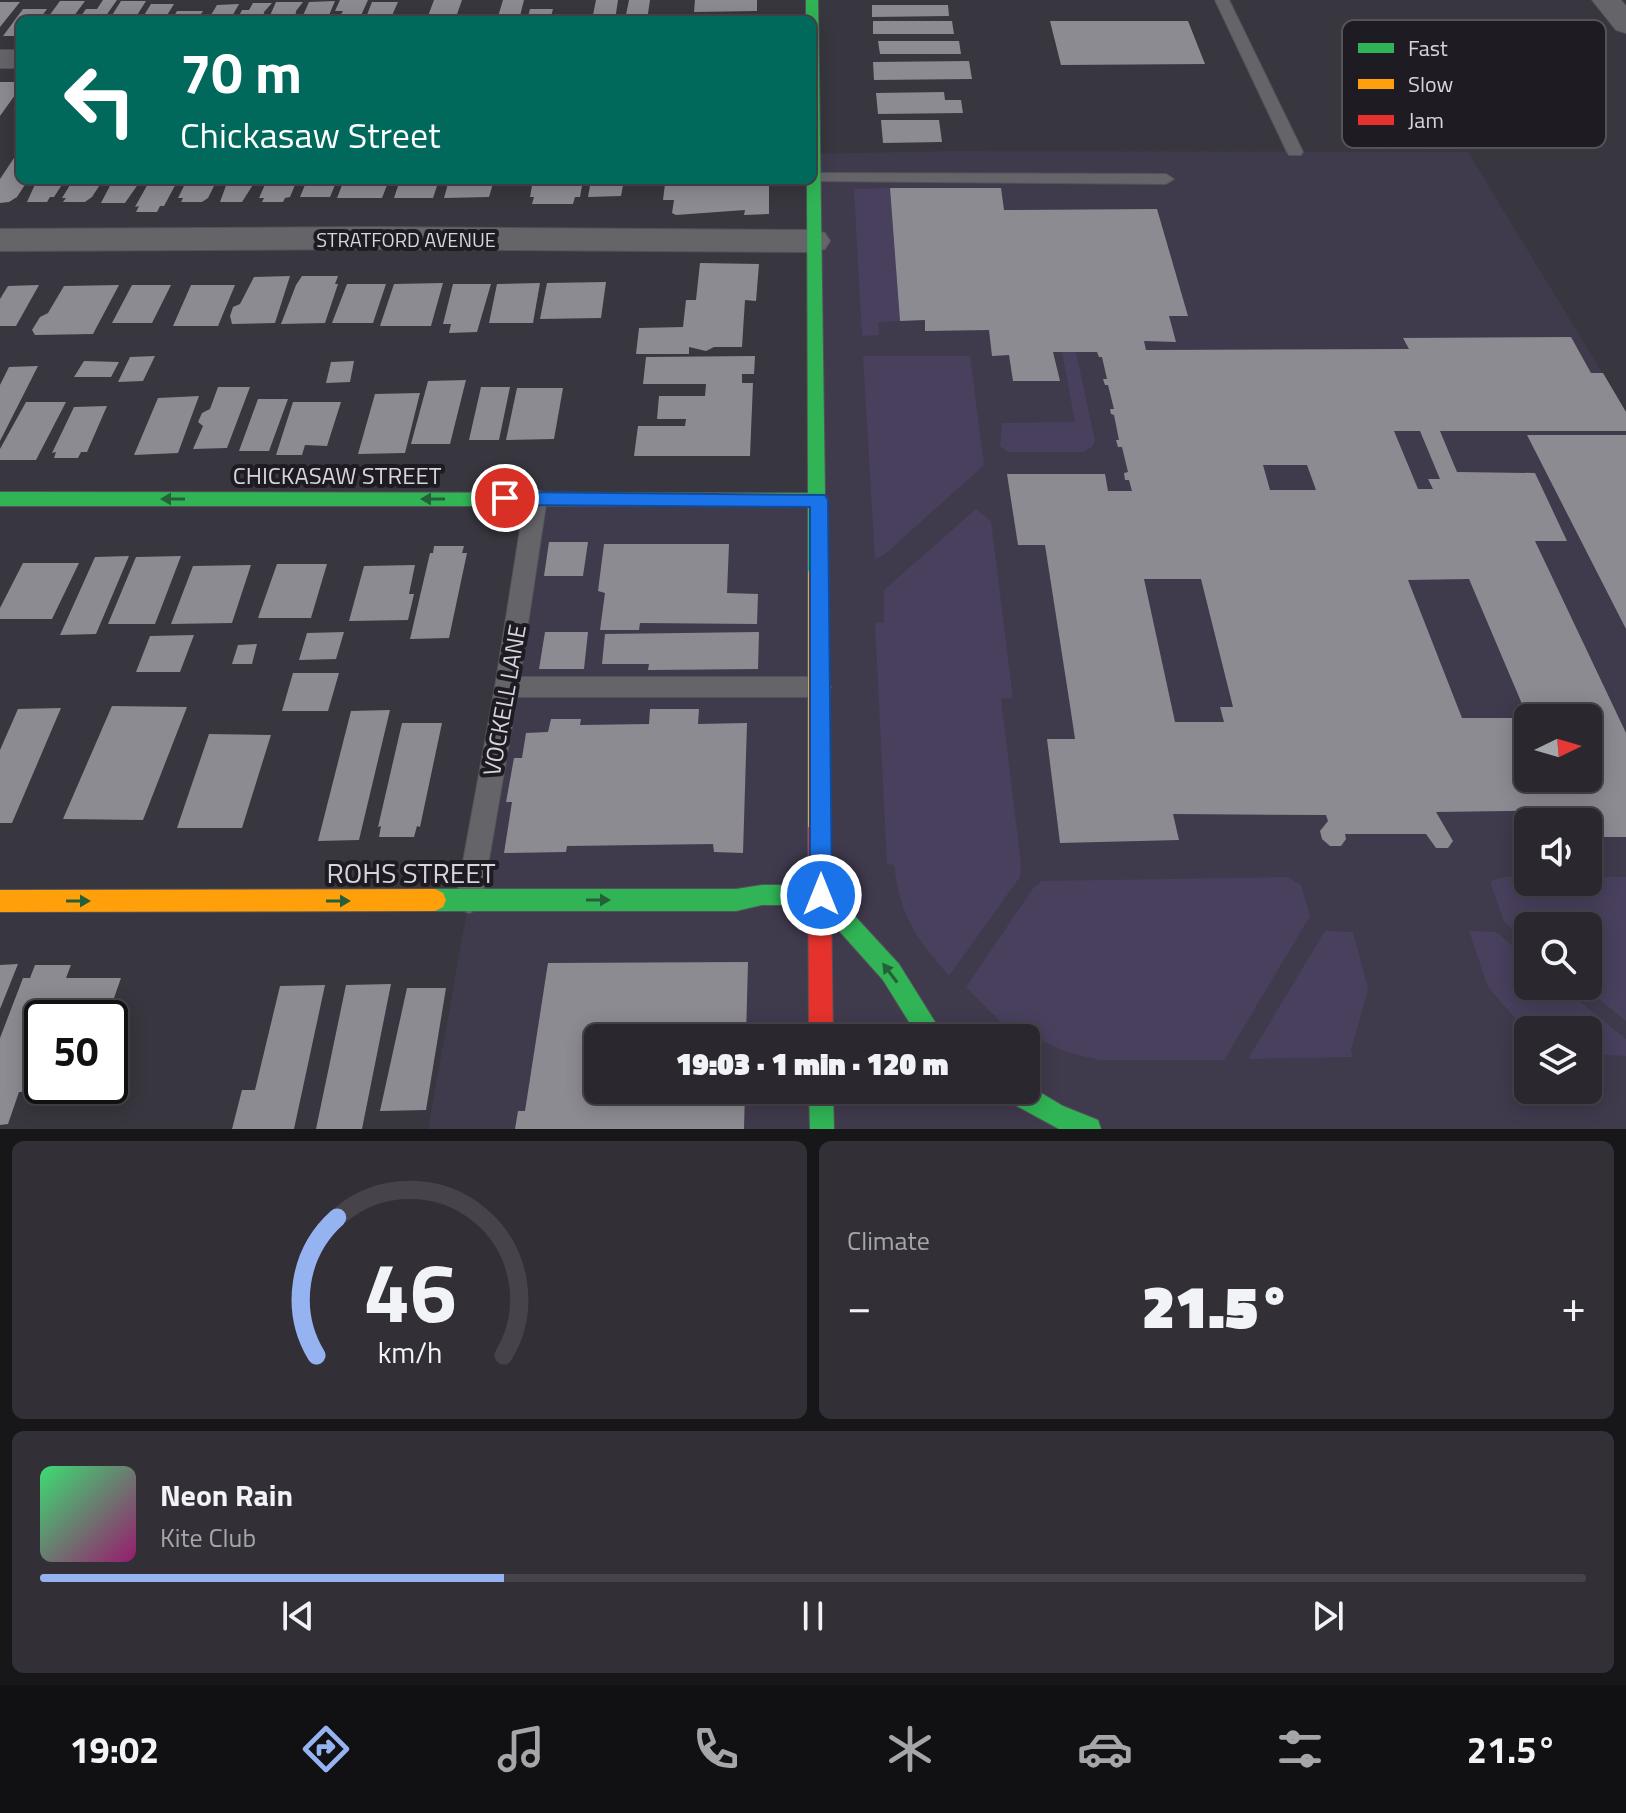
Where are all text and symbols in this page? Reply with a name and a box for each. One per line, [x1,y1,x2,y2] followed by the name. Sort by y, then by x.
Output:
[1342,20,1606,148] legend
[180,30,302,115] text: 70 m
[1408,31,1448,65] text: Fast
[48,48,152,152] icon: left
[1408,67,1454,101] text: Slow
[1408,103,1444,137] text: Jam
[180,107,441,162] text: Chickasaw Street
[316,224,496,255] street label: STRATFORD AVENUE
[233,457,442,493] street label: CHICKASAW STREET
[471,464,539,532] pin
[483,476,527,520] icon: arrive
[420,492,445,505] one-way arrow
[160,493,185,505] one-way arrow
[473,621,535,779] street label: VOCKELL LANE
[1514,704,1602,792] north arrow
[1514,704,1602,1104] map controls
[1514,808,1602,896] button: sound
[327,851,496,894] street label: ROHS STREET
[779,853,863,937] position arrow
[586,894,611,906] one-way arrow
[66,895,91,907] one-way arrow
[326,895,351,907] one-way arrow
[1514,912,1602,1000] button: search
[883,963,899,983] one-way arrow
[24,1000,128,1104] speed limit sign: 50
[1514,1016,1602,1104] button: layers
[676,1041,948,1087] text: 19:03 · 1 min · 120 m
[847,1221,930,1260] text: Climate
[363,1228,456,1354] text: 46
[1142,1260,1291,1351] text: 21.5°
[847,1272,872,1339] text: −
[1561,1272,1586,1339] text: +
[377,1331,442,1374] text: km/h
[160,1472,293,1518] text: Neon Rain
[160,1518,256,1557] text: Kite Club
[276,1594,320,1638] icon: previous
[791,1594,835,1638] icon: pause
[1306,1594,1350,1638] icon: next
[298,1721,354,1777] icon: directions
[493,1721,549,1777] icon: music
[688,1721,744,1777] icon: phone
[882,1721,938,1777] icon: climate
[1077,1721,1133,1777] icon: car
[1272,1721,1328,1777] icon: filters
[69,1722,159,1777] text: 19:02
[1467,1722,1557,1777] text: 21.5°

